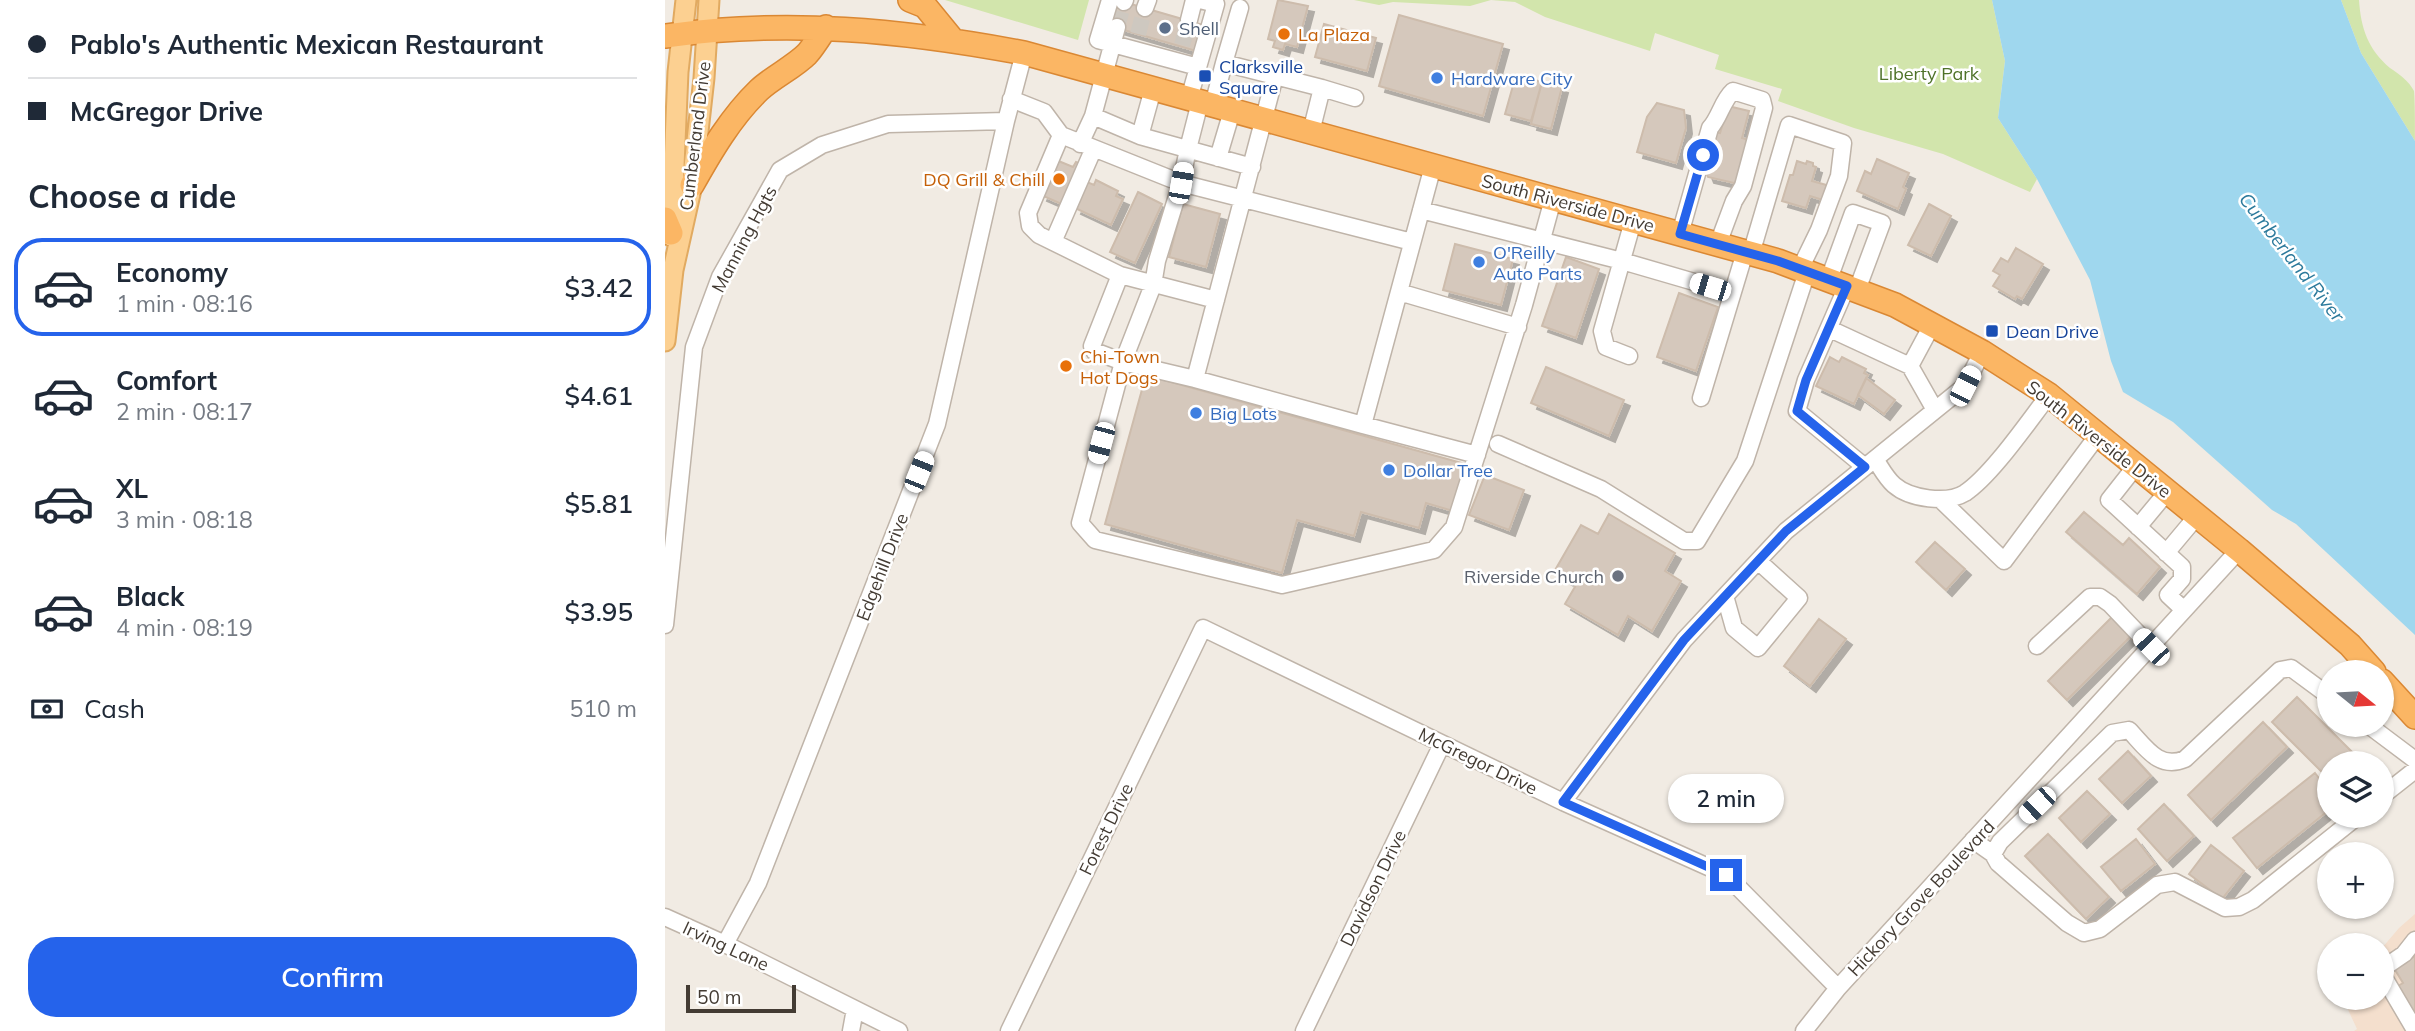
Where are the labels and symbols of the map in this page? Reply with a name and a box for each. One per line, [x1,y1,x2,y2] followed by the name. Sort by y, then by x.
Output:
[1179,17,1219,40] place label: Shell
[1157,20,1173,36] marker: Shell
[1298,23,1370,46] place label: La Plaza
[1276,26,1292,42] marker: La Plaza
[1219,55,1303,99] place label: Clarksville Square
[674,60,716,212] street label: Cumberland Drive
[1879,62,1980,85] park label: Liberty Park
[1451,67,1573,90] place label: Hardware City
[1197,68,1213,84] marker: Clarksville Square
[1429,70,1445,86] marker: Hardware City
[1687,139,1719,171] route start
[1168,160,1195,206] car
[923,168,1045,191] place label: DQ Grill & Chill
[1479,169,1657,237] street label: South Riverside Drive
[1051,171,1067,187] marker: DQ Grill & Chill
[706,182,782,296] street label: Manning Hgts
[2234,188,2351,327] water label: Cumberland River
[1493,241,1582,285] place label: O'Reilly Auto Parts
[1471,254,1487,270] marker: O'Reilly Auto Parts
[1687,271,1734,303] car
[2006,320,2099,343] place label: Dean Drive
[1984,323,2000,339] marker: Dean Drive
[1080,345,1160,389] place label: Chi-Town Hot Dogs
[1058,358,1074,374] marker: Chi-Town Hot Dogs
[1947,363,1984,409] car
[2022,375,2176,503] street label: South Riverside Drive
[1210,402,1277,425] place label: Big Lots
[1188,405,1204,421] marker: Big Lots
[1086,420,1117,466] car
[902,449,937,495] car
[1403,459,1493,482] place label: Dollar Tree
[1381,462,1397,478] marker: Dollar Tree
[851,510,913,624] street label: Edgehill Drive
[1464,565,1604,588] place label: Riverside Church
[1610,568,1626,584] marker: Riverside Church
[2129,625,2174,669] car
[2317,660,2394,737] north arrow
[1415,722,1541,800] street label: McGregor Drive
[1668,774,1784,822] callout: 2 min
[1074,779,1138,879] street label: Forest Drive
[2015,783,2060,827] car
[1843,815,1999,981] street label: Hickory Grove Boulevard
[1335,826,1411,950] street label: Davidson Drive
[1710,859,1742,891] route end
[679,916,773,976] street label: Irving Lane
[686,982,796,1014] scale bar

